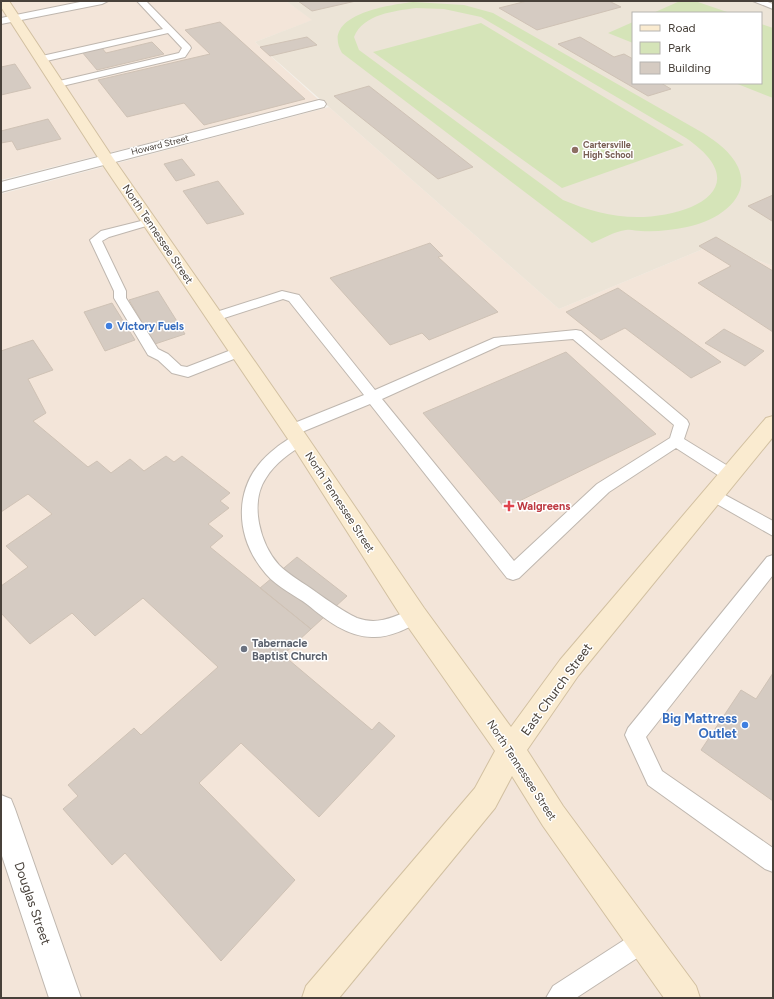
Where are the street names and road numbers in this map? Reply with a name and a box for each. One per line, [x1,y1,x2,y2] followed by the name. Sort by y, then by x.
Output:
[130,132,190,157] street label: Howard Street
[119,182,196,286] street label: North Tennessee Street
[302,450,377,555] street label: North Tennessee Street
[518,640,595,738] street label: East Church Street
[484,718,559,823] street label: North Tennessee Street
[11,860,54,947] street label: Douglas Street

